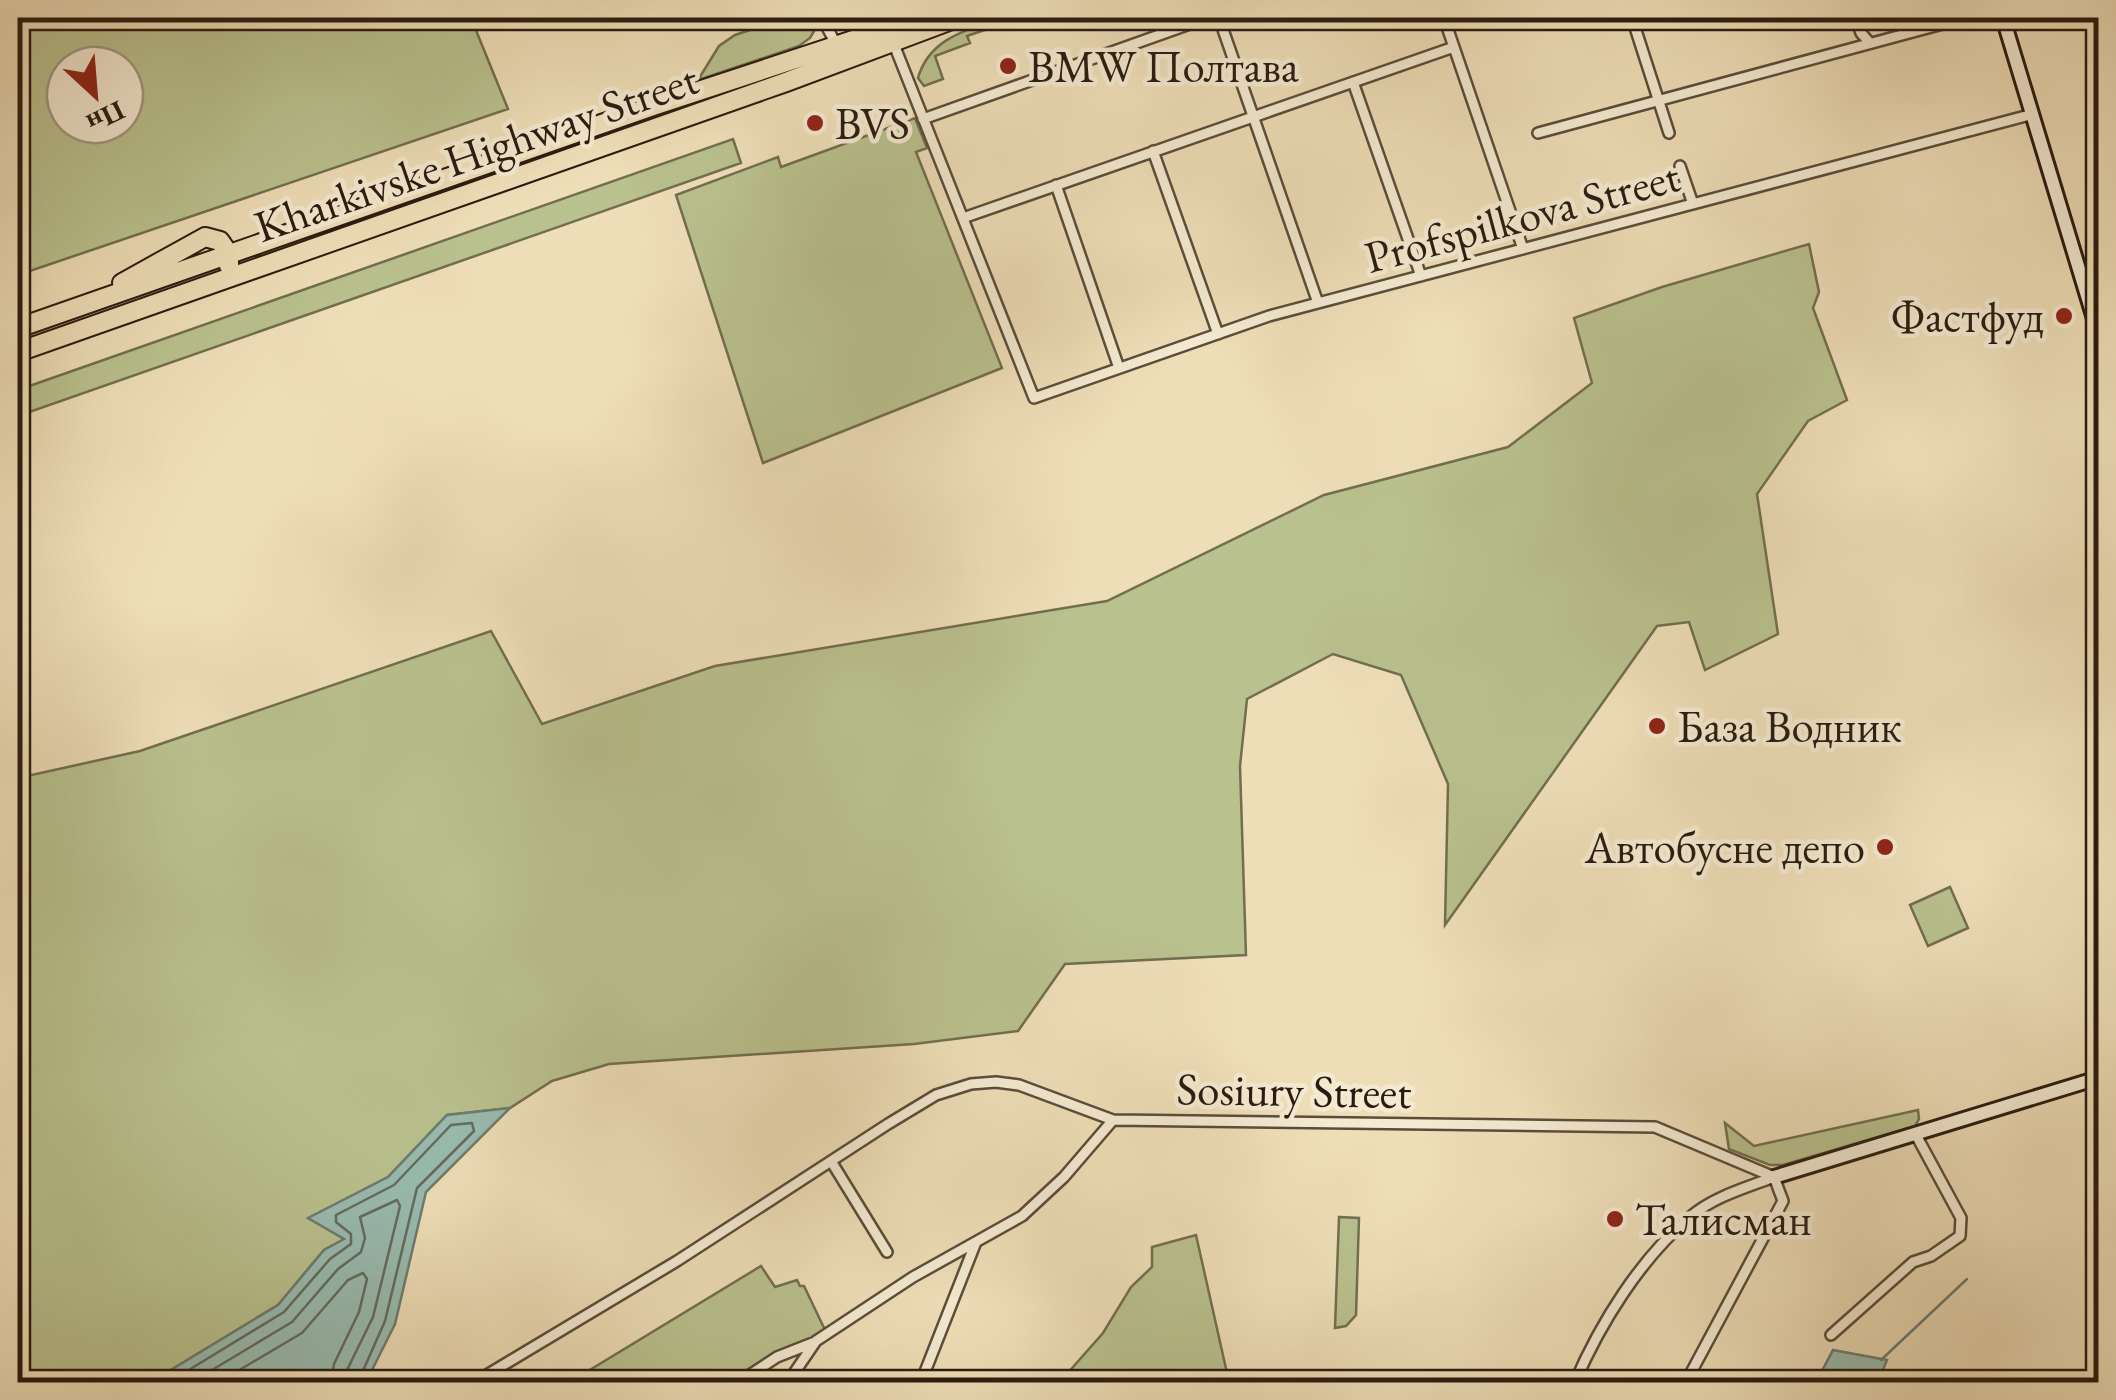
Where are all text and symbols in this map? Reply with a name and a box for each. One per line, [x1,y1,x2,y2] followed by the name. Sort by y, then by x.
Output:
[1028,37,1299,95] place label: BMW Полтава
[45,45,145,145] north arrow
[247,49,705,255] street label: Kharkivske Highway Street
[997,55,1019,77] marker: BMW Полтава
[81,93,131,142] text: Пн
[835,94,910,152] place label: BVS
[804,112,826,134] marker: BVS
[1358,146,1686,286] street label: Profspilkova Street
[1891,287,2044,345] place label: Фастфуд
[2053,305,2075,327] marker: Фастфуд
[1677,697,1902,755] place label: База Водник
[1646,715,1668,737] marker: База Водник
[1584,818,1865,876] place label: Автобусне депо
[1874,836,1896,858] marker: Автобусне депо
[1176,1059,1412,1121] street label: Sosiury Street
[1635,1190,1812,1248] place label: Талисман
[1604,1208,1626,1230] marker: Талисман

